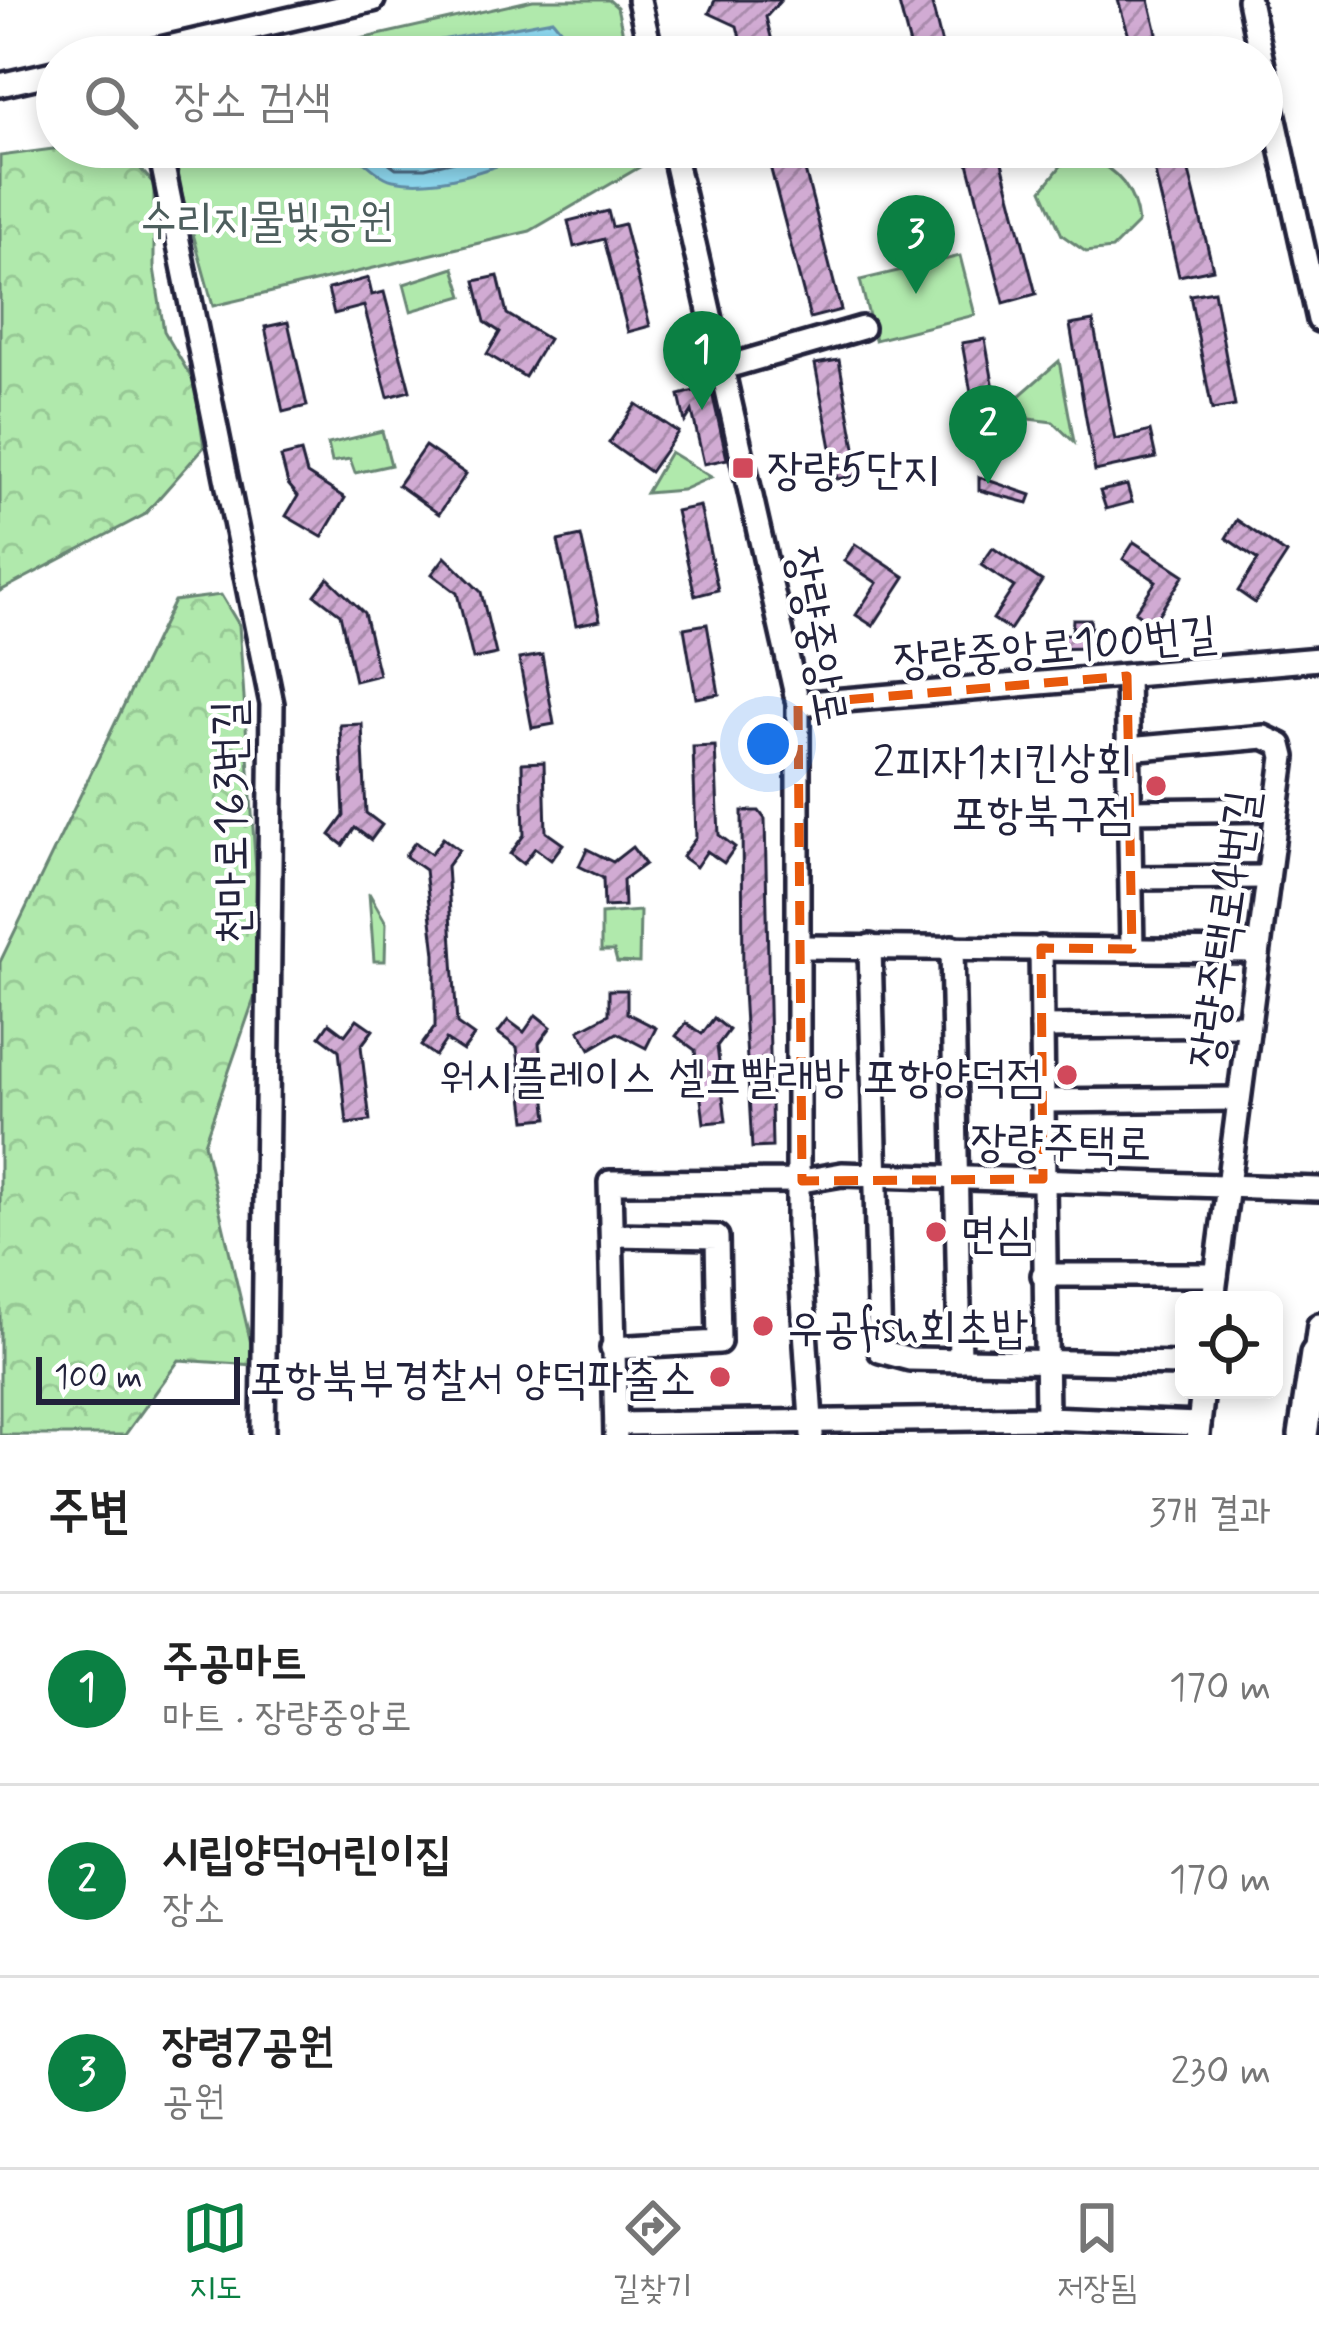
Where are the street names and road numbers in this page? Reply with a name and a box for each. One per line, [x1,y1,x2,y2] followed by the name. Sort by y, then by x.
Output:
[771,542,860,731] street label: 장량중앙로
[891,605,1219,692] street label: 장량중앙로100번길
[201,699,264,945] street label: 천마로163번길
[1177,787,1274,1072] street label: 장량주택로4번길
[970,1113,1152,1176] street label: 장량주택로

